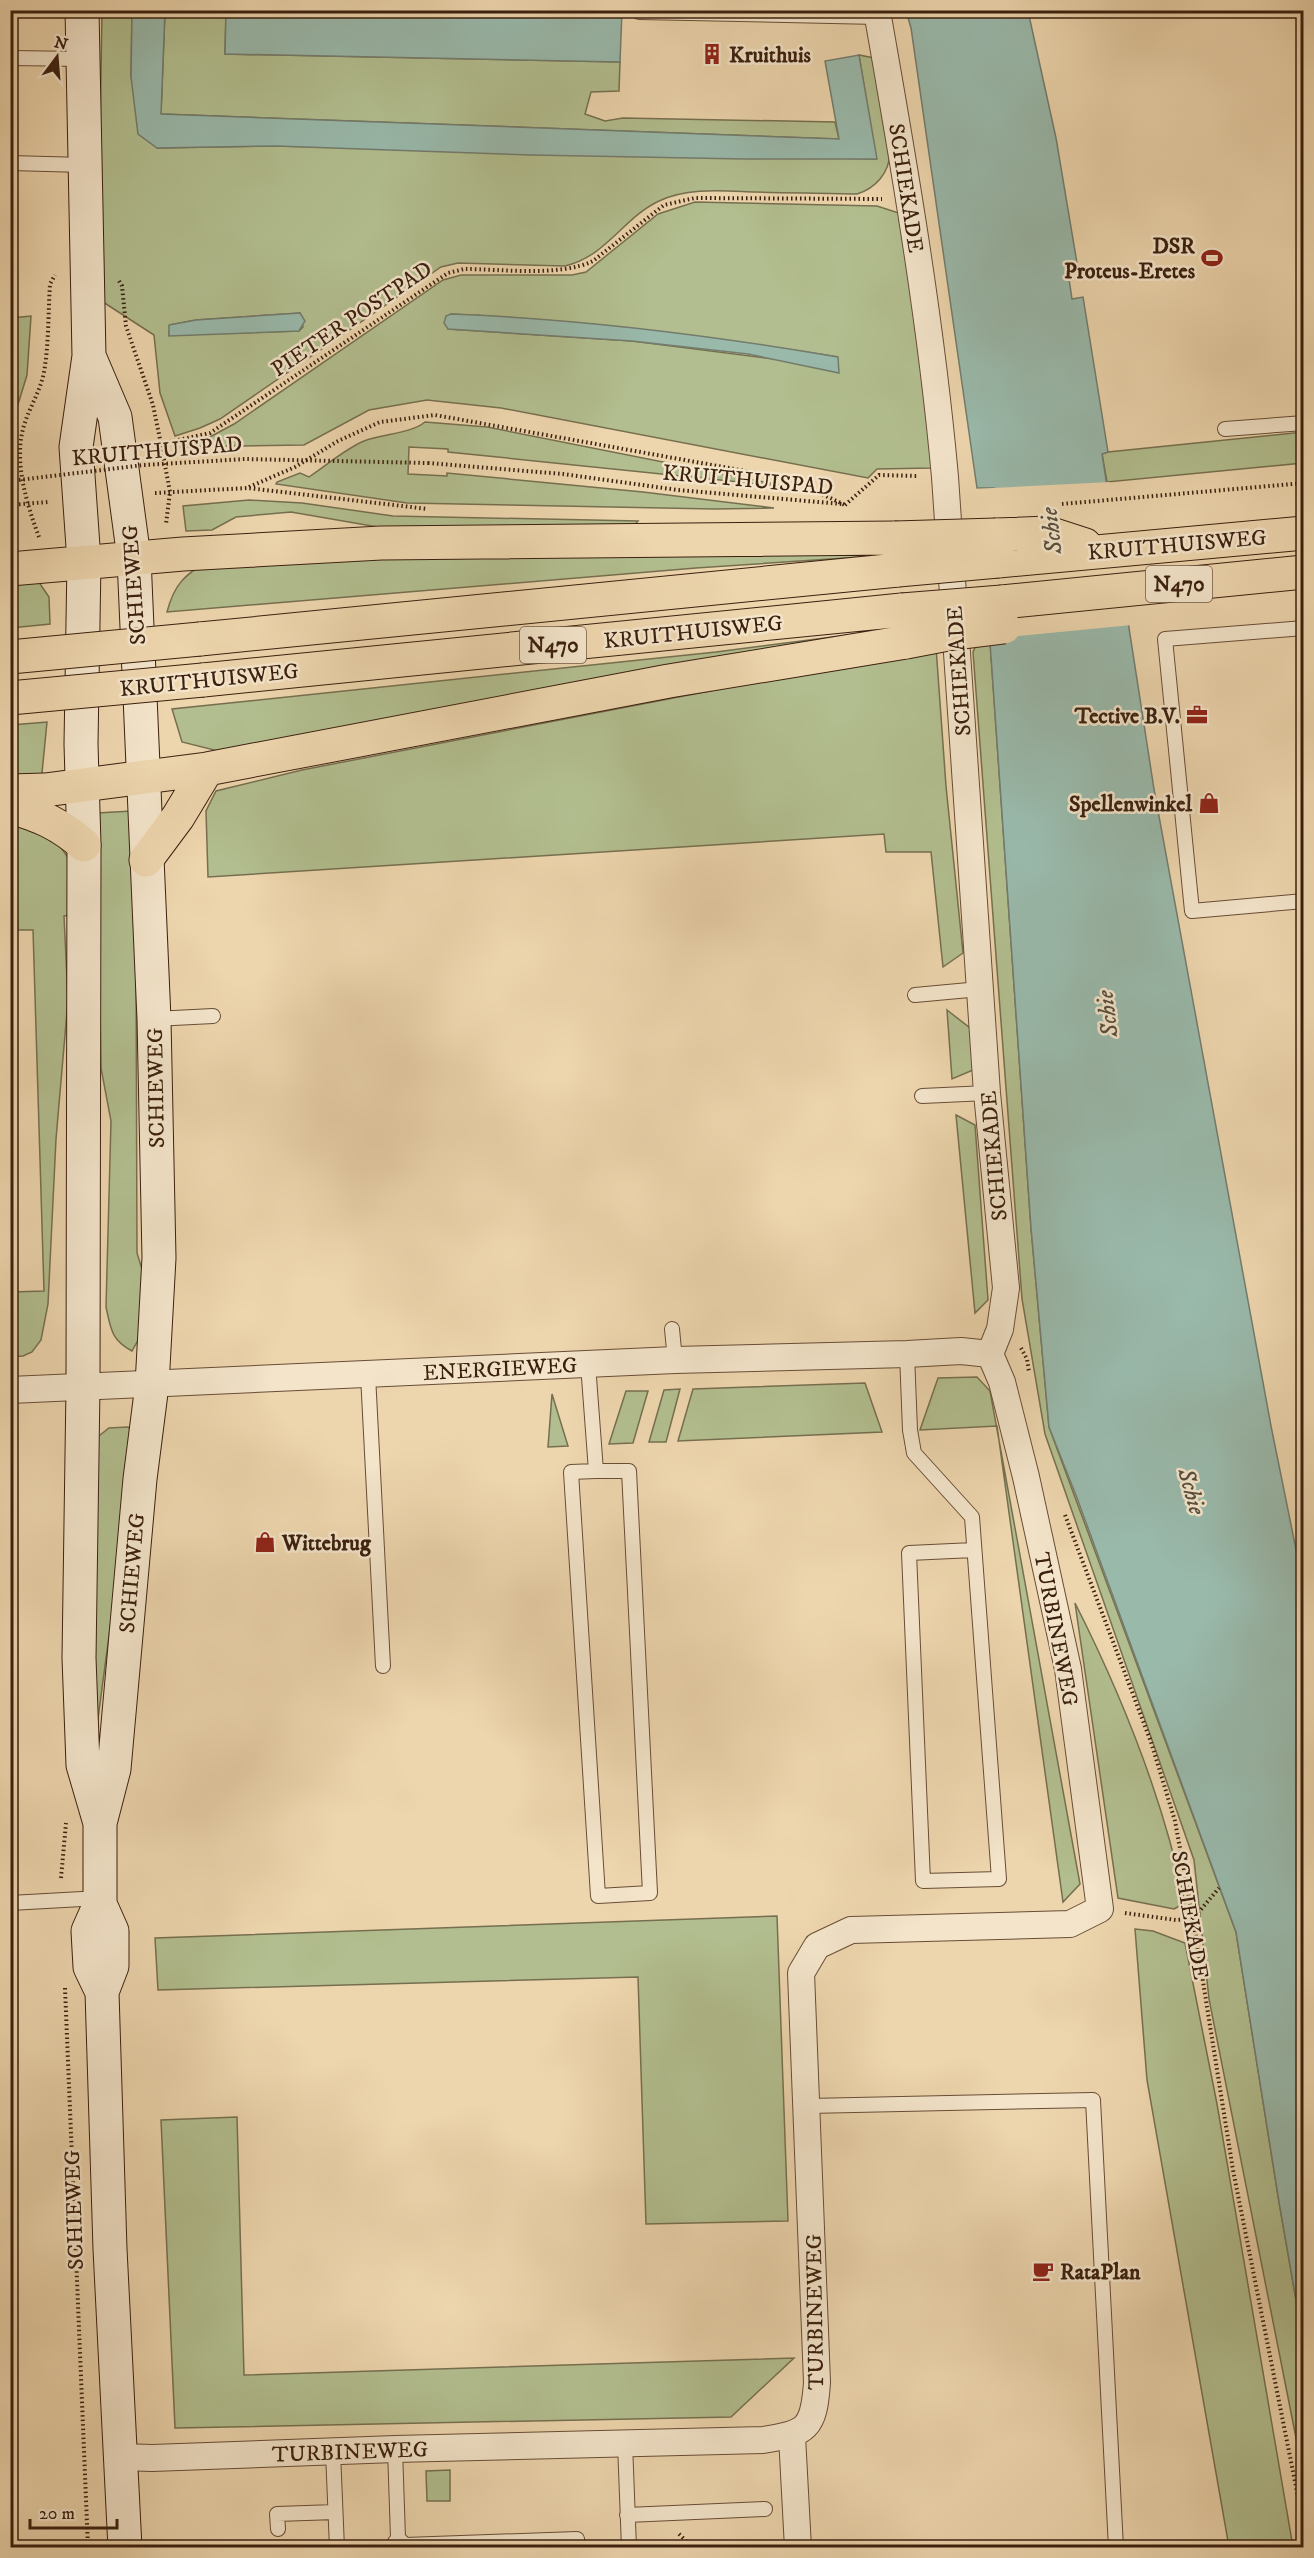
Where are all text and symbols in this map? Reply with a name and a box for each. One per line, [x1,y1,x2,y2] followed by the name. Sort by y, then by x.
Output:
[27,27,87,87] north arrow
[52,32,70,55] text: N
[700,42,724,66] building icon: Kruithuis
[729,42,812,69] place label: Kruithuis
[882,122,929,255] street label: SCHIEKADE
[1064,233,1196,285] place label: DSR Proteus-Eretes
[1200,246,1224,270] sports icon: DSR Proteus-Eretes
[266,255,437,383] street label: PIETER POSTPAD
[71,431,244,472] street label: KRUITHUISPAD
[661,460,834,501] street label: KRUITHUISPAD
[1034,505,1070,557] water label: Schie
[117,524,152,646] street label: SCHIEWEG
[1086,524,1268,567] street label: KRUITHUISWEG
[1146,566,1212,602] road number: N470
[941,605,978,737] street label: SCHIEKADE
[602,610,784,655] street label: KRUITHUISWEG
[520,627,586,663] road number: N470
[118,658,300,703] street label: KRUITHUISWEG
[1074,703,1180,730] place label: Tective B.V.
[1185,703,1209,727] office icon: Tective B.V.
[1069,791,1192,818] place label: Spellenwinkel
[1197,791,1221,815] shop icon: Spellenwinkel
[1090,988,1126,1040] water label: Schie
[142,1028,171,1148] street label: SCHIEWEG
[975,1090,1014,1222] street label: SCHIEKADE
[422,1352,578,1387] street label: ENERGIEWEG
[1170,1464,1212,1519] water label: Schie
[114,1512,151,1634] street label: SCHIEWEG
[253,1530,277,1554] shop icon: Wittebrug
[281,1530,372,1557] place label: Wittebrug
[1027,1550,1084,1708] street label: TURBINEWEG
[1165,1849,1214,1982] street label: SCHIEKADE
[59,2149,90,2271] street label: SCHIEWEG
[801,2234,830,2390] street label: TURBINEWEG
[1031,2259,1055,2283] cafe icon: RataPlan
[1060,2259,1141,2286] place label: RataPlan
[272,2436,428,2469] street label: TURBINEWEG
[30,2492,117,2530] scale bar
[39,2503,75,2525] text: 20 m

